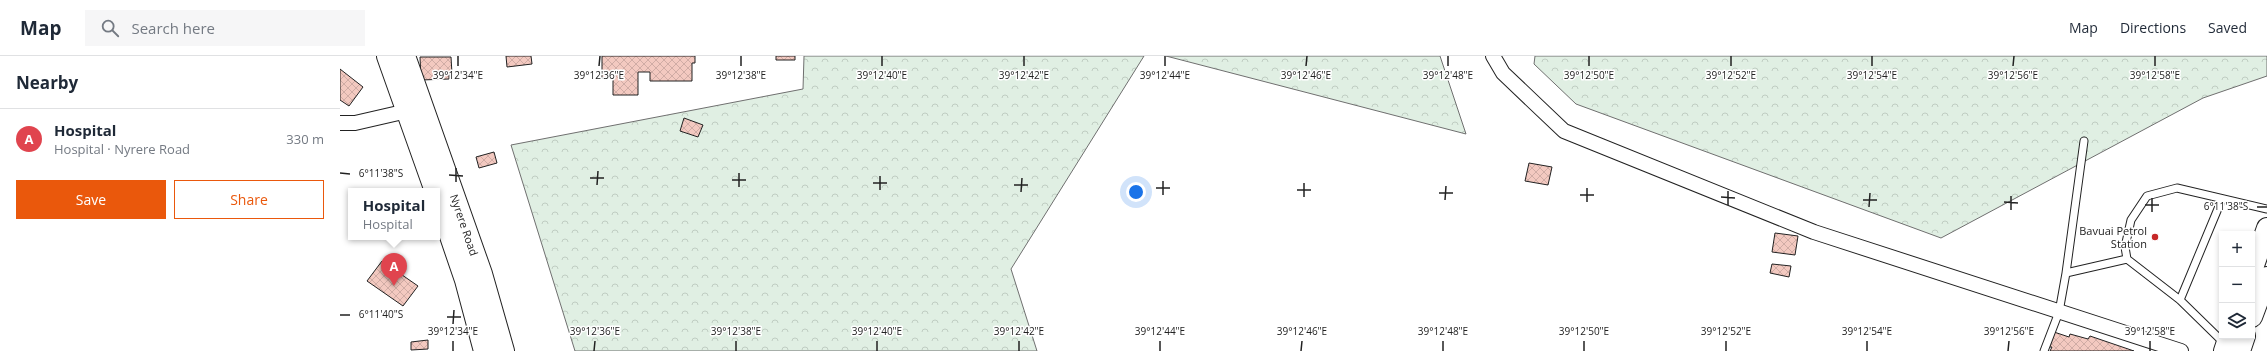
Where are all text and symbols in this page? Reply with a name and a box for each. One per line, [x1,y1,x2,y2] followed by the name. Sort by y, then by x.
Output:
[85,10,365,46] search box
[20,15,61,41] text: Map
[99,17,121,39] icon: search
[131,18,215,38] text: Search here
[2069,18,2098,37] text: Map
[2120,18,2186,37] text: Directions
[2208,18,2247,37] text: Saved
[433,68,483,82] text: 39°12'34"E
[574,68,624,82] text: 39°12'36"E
[716,68,766,82] text: 39°12'38"E
[857,68,907,82] text: 39°12'40"E
[999,68,1049,82] text: 39°12'42"E
[1140,68,1190,82] text: 39°12'44"E
[1281,68,1331,82] text: 39°12'46"E
[1423,68,1473,82] text: 39°12'48"E
[1564,68,1614,82] text: 39°12'50"E
[1706,68,1756,82] text: 39°12'52"E
[1847,68,1897,82] text: 39°12'54"E
[1988,68,2038,82] text: 39°12'56"E
[2130,68,2180,82] text: 39°12'58"E
[16,71,78,94] text: Nearby
[54,120,116,140] text: Hospital
[25,130,33,148] text: A
[286,130,324,148] text: 330 m
[54,140,190,158] text: Hospital · Nyrere Road
[359,166,403,180] text: 6°11'38"S
[16,180,166,219] button: Save
[174,180,324,219] button: Share
[1126,182,1146,202] your location
[348,188,440,240] popup
[447,192,482,258] street label: Nyrere Road
[363,195,425,215] text: Hospital
[2204,199,2248,213] text: 6°11'38"S
[363,215,413,233] text: Hospital
[2079,223,2147,251] place label: Bavuai Petrol Station
[2219,231,2255,339] map controls
[2219,231,2255,267] button: +
[2150,232,2160,242] marker: Bavuai Petrol Station
[381,253,407,286] pin: A
[2219,267,2255,303] button: −
[2219,303,2255,339] button: layers
[359,307,403,321] text: 6°11'40"S
[428,324,478,338] text: 39°12'34"E
[570,324,620,338] text: 39°12'36"E
[711,324,761,338] text: 39°12'38"E
[852,324,902,338] text: 39°12'40"E
[994,324,1044,338] text: 39°12'42"E
[1135,324,1185,338] text: 39°12'44"E
[1277,324,1327,338] text: 39°12'46"E
[1418,324,1468,338] text: 39°12'48"E
[1559,324,1609,338] text: 39°12'50"E
[1701,324,1751,338] text: 39°12'52"E
[1842,324,1892,338] text: 39°12'54"E
[1984,324,2034,338] text: 39°12'56"E
[2125,324,2175,338] text: 39°12'58"E

